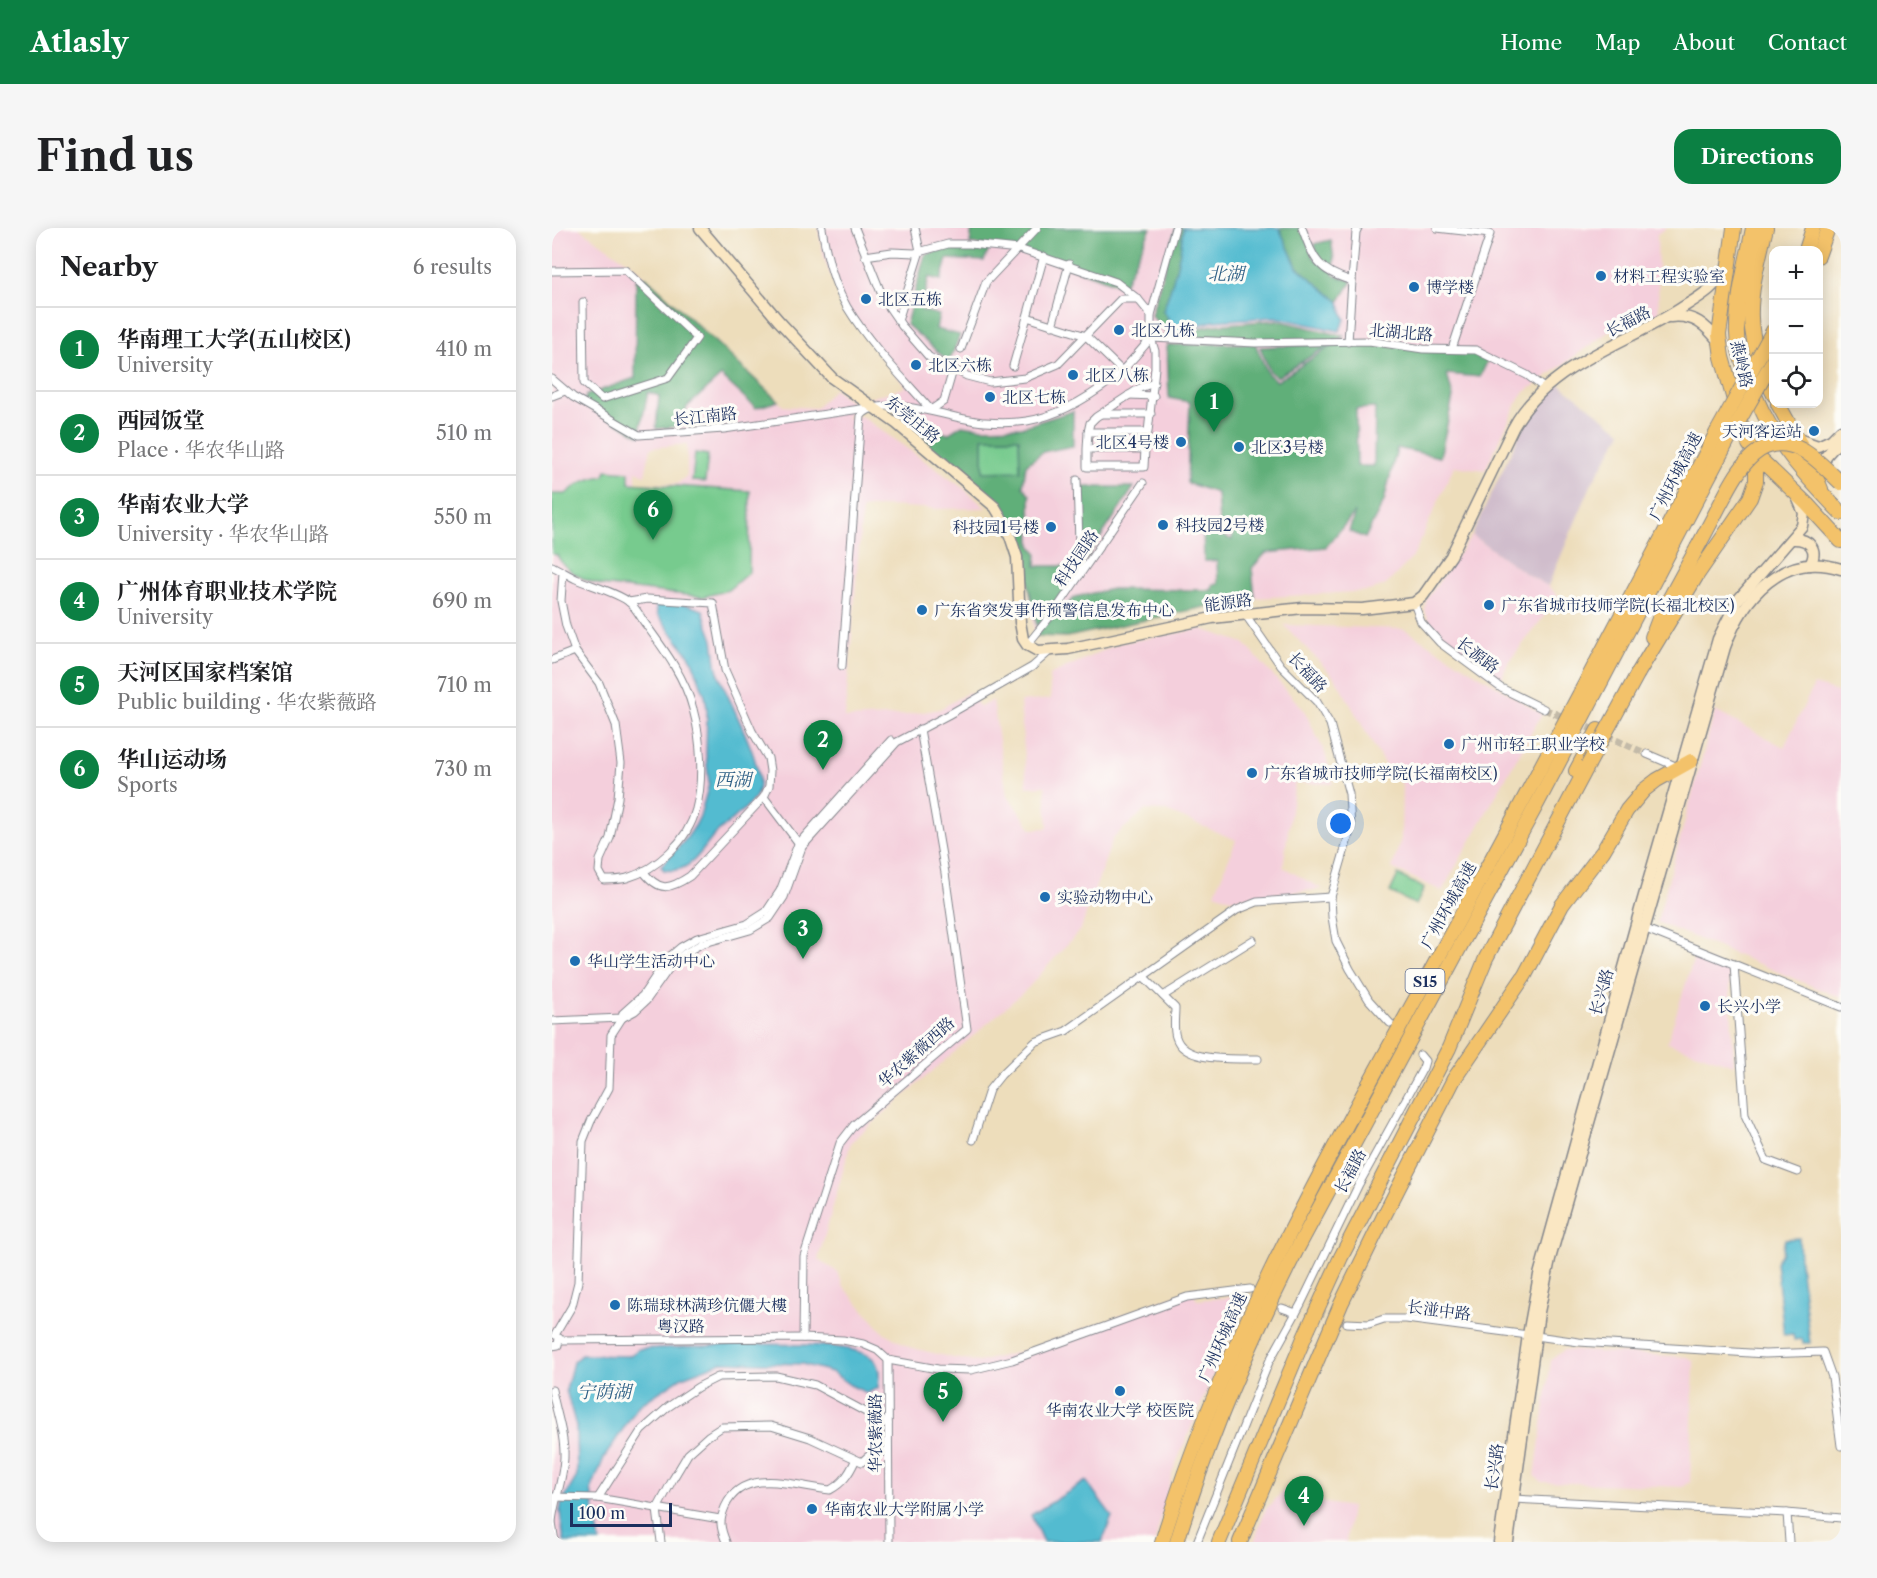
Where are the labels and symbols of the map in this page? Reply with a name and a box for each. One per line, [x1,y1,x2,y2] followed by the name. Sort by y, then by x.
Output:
[1208,263,1247,285] water label: 北湖
[1613,266,1725,286] place label: 材料工程实验室
[1594,269,1608,283] marker: 材料工程实验室
[1426,277,1474,297] place label: 博学楼
[1407,280,1421,294] marker: 博学楼
[878,289,942,309] place label: 北区五栋
[859,292,873,306] marker: 北区五栋
[1602,301,1654,341] street label: 长福路
[1368,319,1434,345] street label: 北湖北路
[1131,320,1195,340] place label: 北区九栋
[1112,323,1126,337] marker: 北区九栋
[1727,338,1757,390] street label: 燕岭路
[928,355,992,375] place label: 北区六栋
[909,358,923,372] marker: 北区六栋
[1085,365,1149,385] place label: 北区八栋
[1066,368,1080,382] marker: 北区八栋
[1194,382,1234,432] pin: 1
[1002,387,1066,407] place label: 北区七栋
[983,390,997,404] marker: 北区七栋
[882,391,944,447] street label: 东莞庄路
[672,403,738,429] street label: 长江南路
[1722,421,1802,441] place label: 天河客运站
[1807,424,1821,438] marker: 天河客运站
[1644,429,1706,523] street label: 广州环城高速
[1096,432,1169,452] place label: 北区4号楼
[1174,435,1188,449] marker: 北区4号楼
[1251,437,1324,457] place label: 北区3号楼
[1232,440,1246,454] marker: 北区3号楼
[634,490,672,540] pin: 6
[1175,515,1264,535] place label: 科技园2号楼
[952,517,1039,537] place label: 科技园1号楼
[1156,518,1170,532] marker: 科技园2号楼
[1044,520,1058,534] marker: 科技园1号楼
[1050,526,1102,590] street label: 科技园路
[1203,589,1253,615] street label: 能源路
[1501,595,1735,615] place label: 广东省城市技师学院(长福北校区)
[1482,598,1496,612] marker: 广东省城市技师学院(长福北校区)
[934,600,1174,620] place label: 广东省突发事件预警信息发布中心
[915,603,929,617] marker: 广东省突发事件预警信息发布中心
[1453,633,1503,677] street label: 长源路
[1284,648,1332,696] street label: 长福路
[804,720,842,770] pin: 2
[1461,734,1605,754] place label: 广州市轻工职业学校
[1442,737,1456,751] marker: 广州市轻工职业学校
[1264,763,1498,783] place label: 广东省城市技师学院(长福南校区)
[1245,766,1259,780] marker: 广东省城市技师学院(长福南校区)
[715,769,754,791] water label: 西湖
[1326,809,1355,838] your location
[1416,858,1480,952] street label: 广州环城高速
[1057,887,1153,907] place label: 实验动物中心
[1038,890,1052,904] marker: 实验动物中心
[784,910,822,959] pin: 3
[587,951,715,971] place label: 华山学生活动中心
[568,954,582,968] marker: 华山学生活动中心
[1585,966,1617,1018] street label: 长兴路
[1406,969,1444,993] road number: S15
[1717,996,1781,1016] place label: 长兴小学
[1698,999,1712,1013] marker: 长兴小学
[874,1012,958,1092] street label: 华农紫薇西路
[1330,1145,1370,1197] street label: 长福路
[1193,1289,1251,1385] street label: 广州环城高速
[627,1295,787,1315] place label: 陈瑞球林满珍伉儷大樓
[1406,1296,1472,1324] street label: 长湴中路
[608,1298,622,1312] marker: 陈瑞球林满珍伉儷大樓
[657,1316,705,1336] street label: 粤汉路
[924,1372,962,1422] pin: 5
[577,1381,634,1403] water label: 宁荫湖
[1113,1384,1127,1398] marker: 华南农业大学 校医院
[865,1393,885,1473] street label: 华农紫薇路
[1046,1400,1194,1420] place label: 华南农业大学 校医院
[1481,1442,1507,1492] street label: 长兴路
[1284,1476,1323,1526] pin: 4
[824,1499,984,1519] place label: 华南农业大学附属小学
[570,1500,672,1528] scale bar
[805,1502,819,1516] marker: 华南农业大学附属小学

